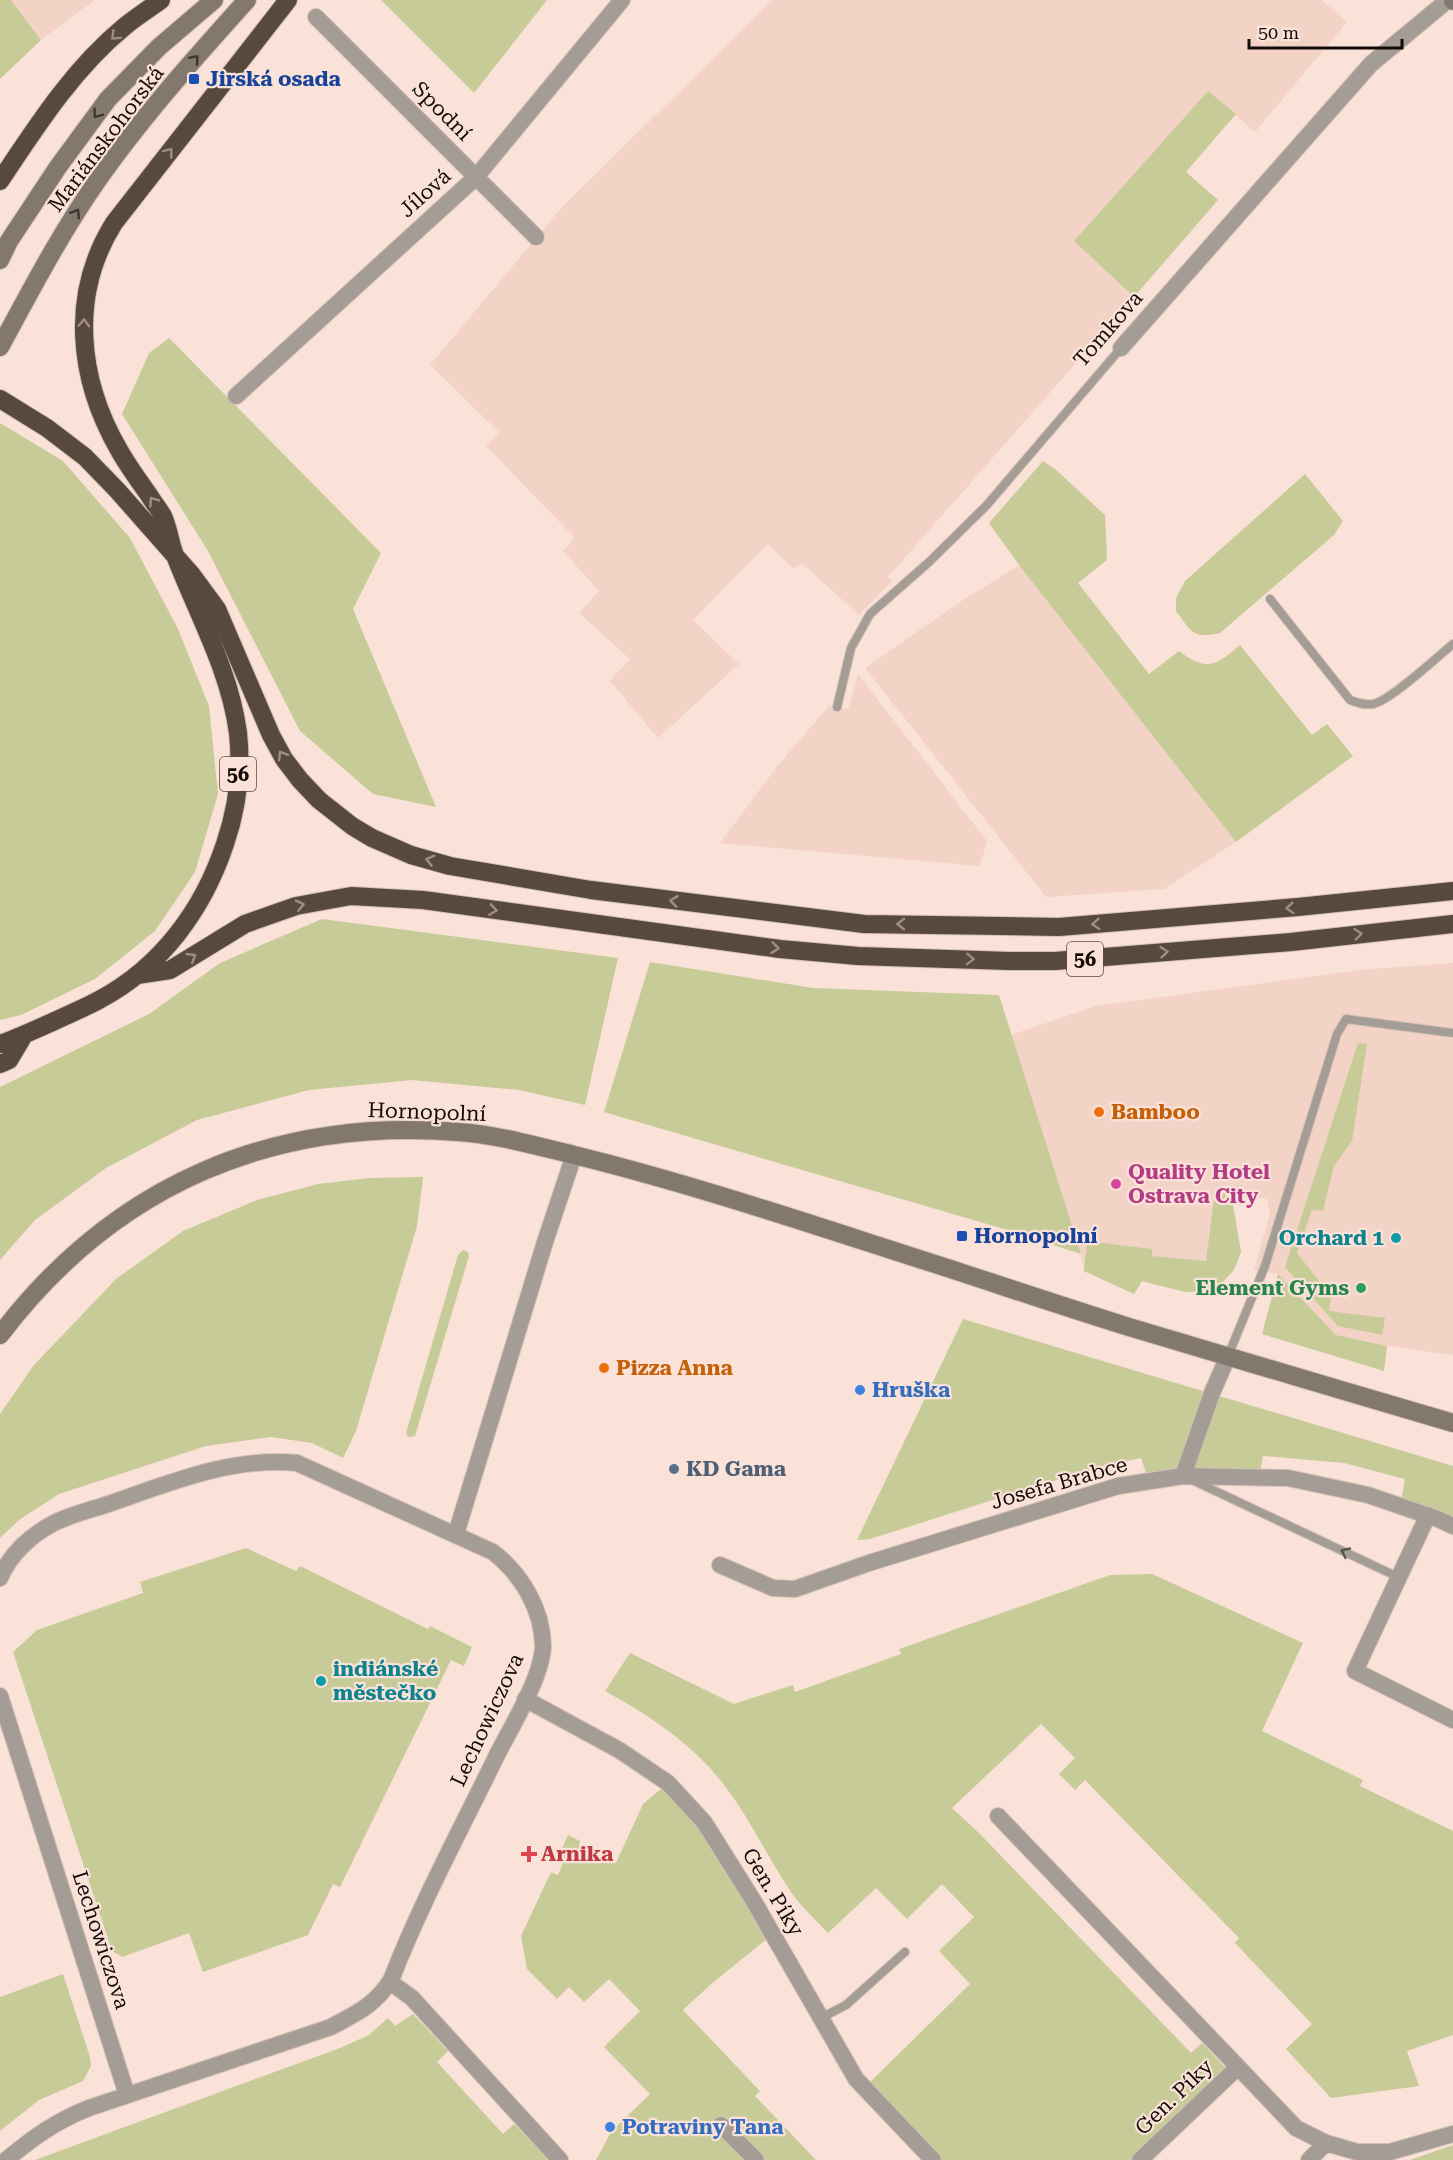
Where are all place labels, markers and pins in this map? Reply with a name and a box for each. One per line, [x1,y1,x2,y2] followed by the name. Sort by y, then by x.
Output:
[206,67,342,91] place label: Jirská osada
[187,72,201,86] marker: Jirská osada
[1111,1100,1200,1124] place label: Bamboo
[1092,1105,1106,1119] marker: Bamboo
[1128,1160,1270,1208] place label: Quality Hotel Ostrava City
[1109,1177,1123,1191] marker: Quality Hotel Ostrava City
[974,1224,1098,1248] place label: Hornopolní
[1279,1226,1384,1250] place label: Orchard 1
[955,1229,969,1243] marker: Hornopolní
[1389,1231,1403,1245] marker: Orchard 1
[1196,1276,1349,1300] place label: Element Gyms
[1354,1281,1368,1295] marker: Element Gyms
[616,1356,734,1380] place label: Pizza Anna
[597,1361,611,1375] marker: Pizza Anna
[872,1378,951,1402] place label: Hruška
[853,1383,867,1397] marker: Hruška
[686,1457,787,1481] place label: KD Gama
[667,1462,681,1476] marker: KD Gama
[333,1657,438,1705] place label: indiánské městečko
[314,1674,328,1688] marker: indiánské městečko
[541,1842,614,1866] place label: Arnika
[522,1847,536,1861] marker: Arnika
[622,2115,784,2139] place label: Potraviny Tana
[603,2120,617,2134] marker: Potraviny Tana

